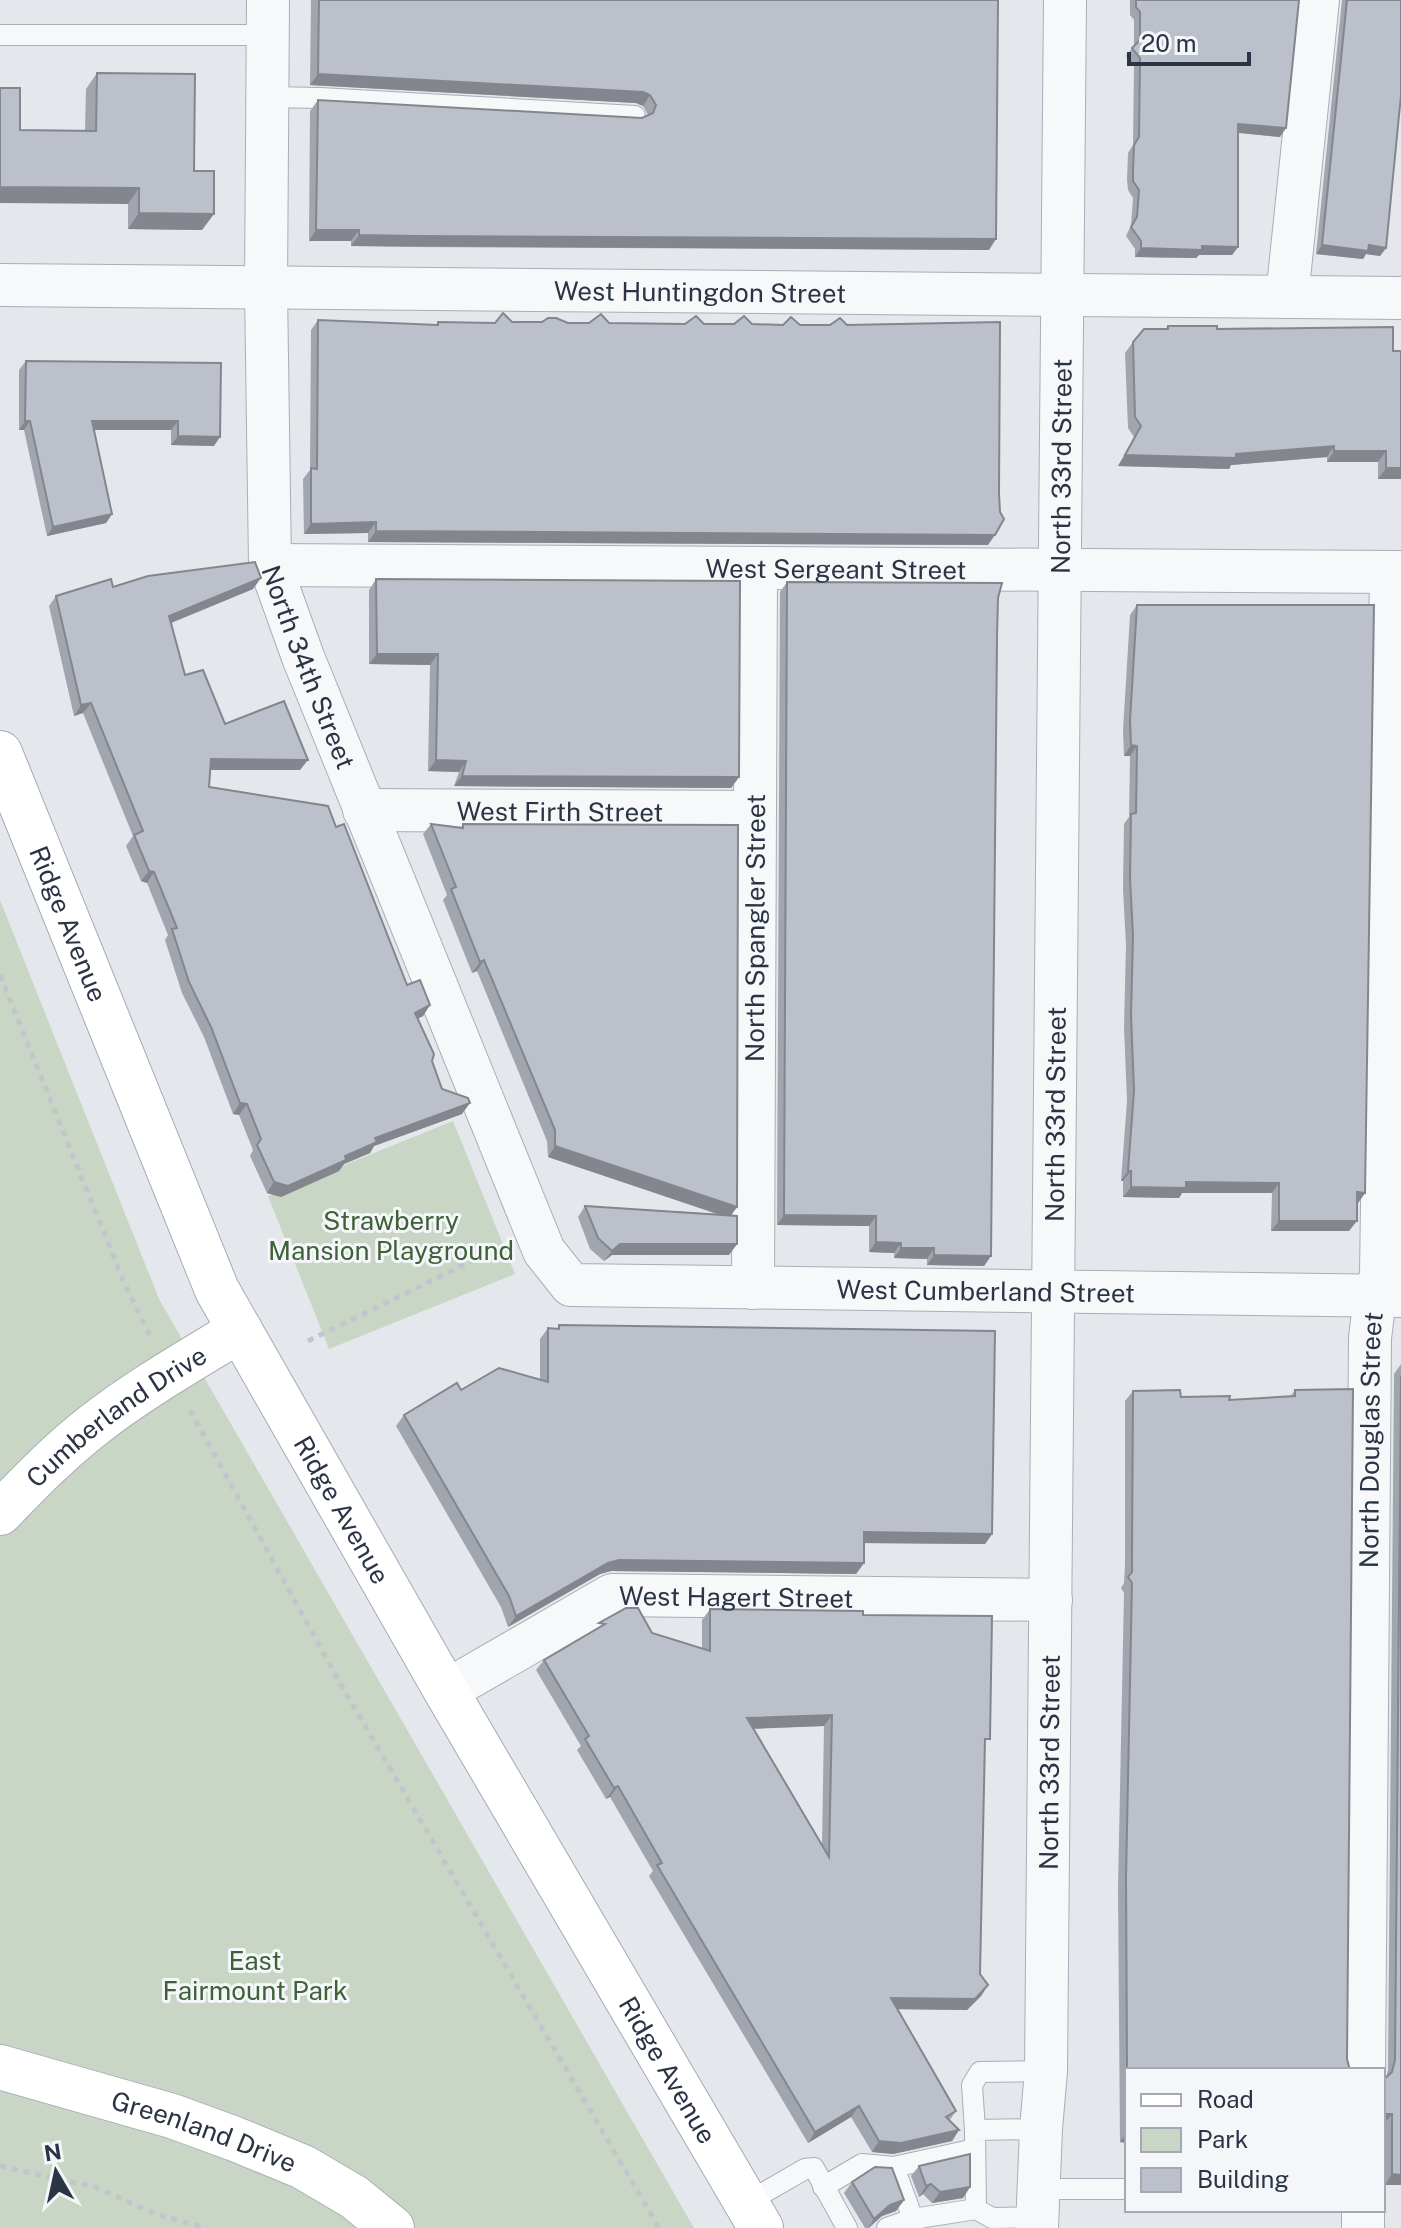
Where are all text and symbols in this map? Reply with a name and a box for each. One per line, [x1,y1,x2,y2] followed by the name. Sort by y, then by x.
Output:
[1129,16,1249,66] scale bar
[1141,29,1197,57] text: 20 m
[554,275,846,308] street label: West Huntingdon Street
[1044,358,1077,574] street label: North 33rd Street
[705,552,967,585] street label: West Sergeant Street
[256,561,362,773] street label: North 34th Street
[738,794,771,1062] street label: North Spangler Street
[456,795,664,827] street label: West Firth Street
[24,841,114,1006] street label: Ridge Avenue
[1038,1006,1071,1222] street label: North 33rd Street
[268,1205,514,1266] park label: Strawberry Mansion Playground
[836,1273,1135,1308] street label: West Cumberland Street
[1353,1310,1389,1569] street label: North Douglas Street
[19,1339,212,1493] street label: Cumberland Drive
[288,1430,397,1589] street label: Ridge Avenue
[619,1580,854,1613] street label: West Hagert Street
[1032,1654,1065,1870] street label: North 33rd Street
[162,1945,348,2006] park label: East Fairmount Park
[613,1991,723,2149] street label: Ridge Avenue
[1125,2068,1385,2212] legend
[108,2084,301,2178] street label: Greenland Drive
[1197,2085,1254,2113] text: Road
[1197,2125,1248,2153] text: Park
[16,2132,96,2212] north arrow
[42,2138,63,2166] text: N
[1197,2165,1289,2193] text: Building

